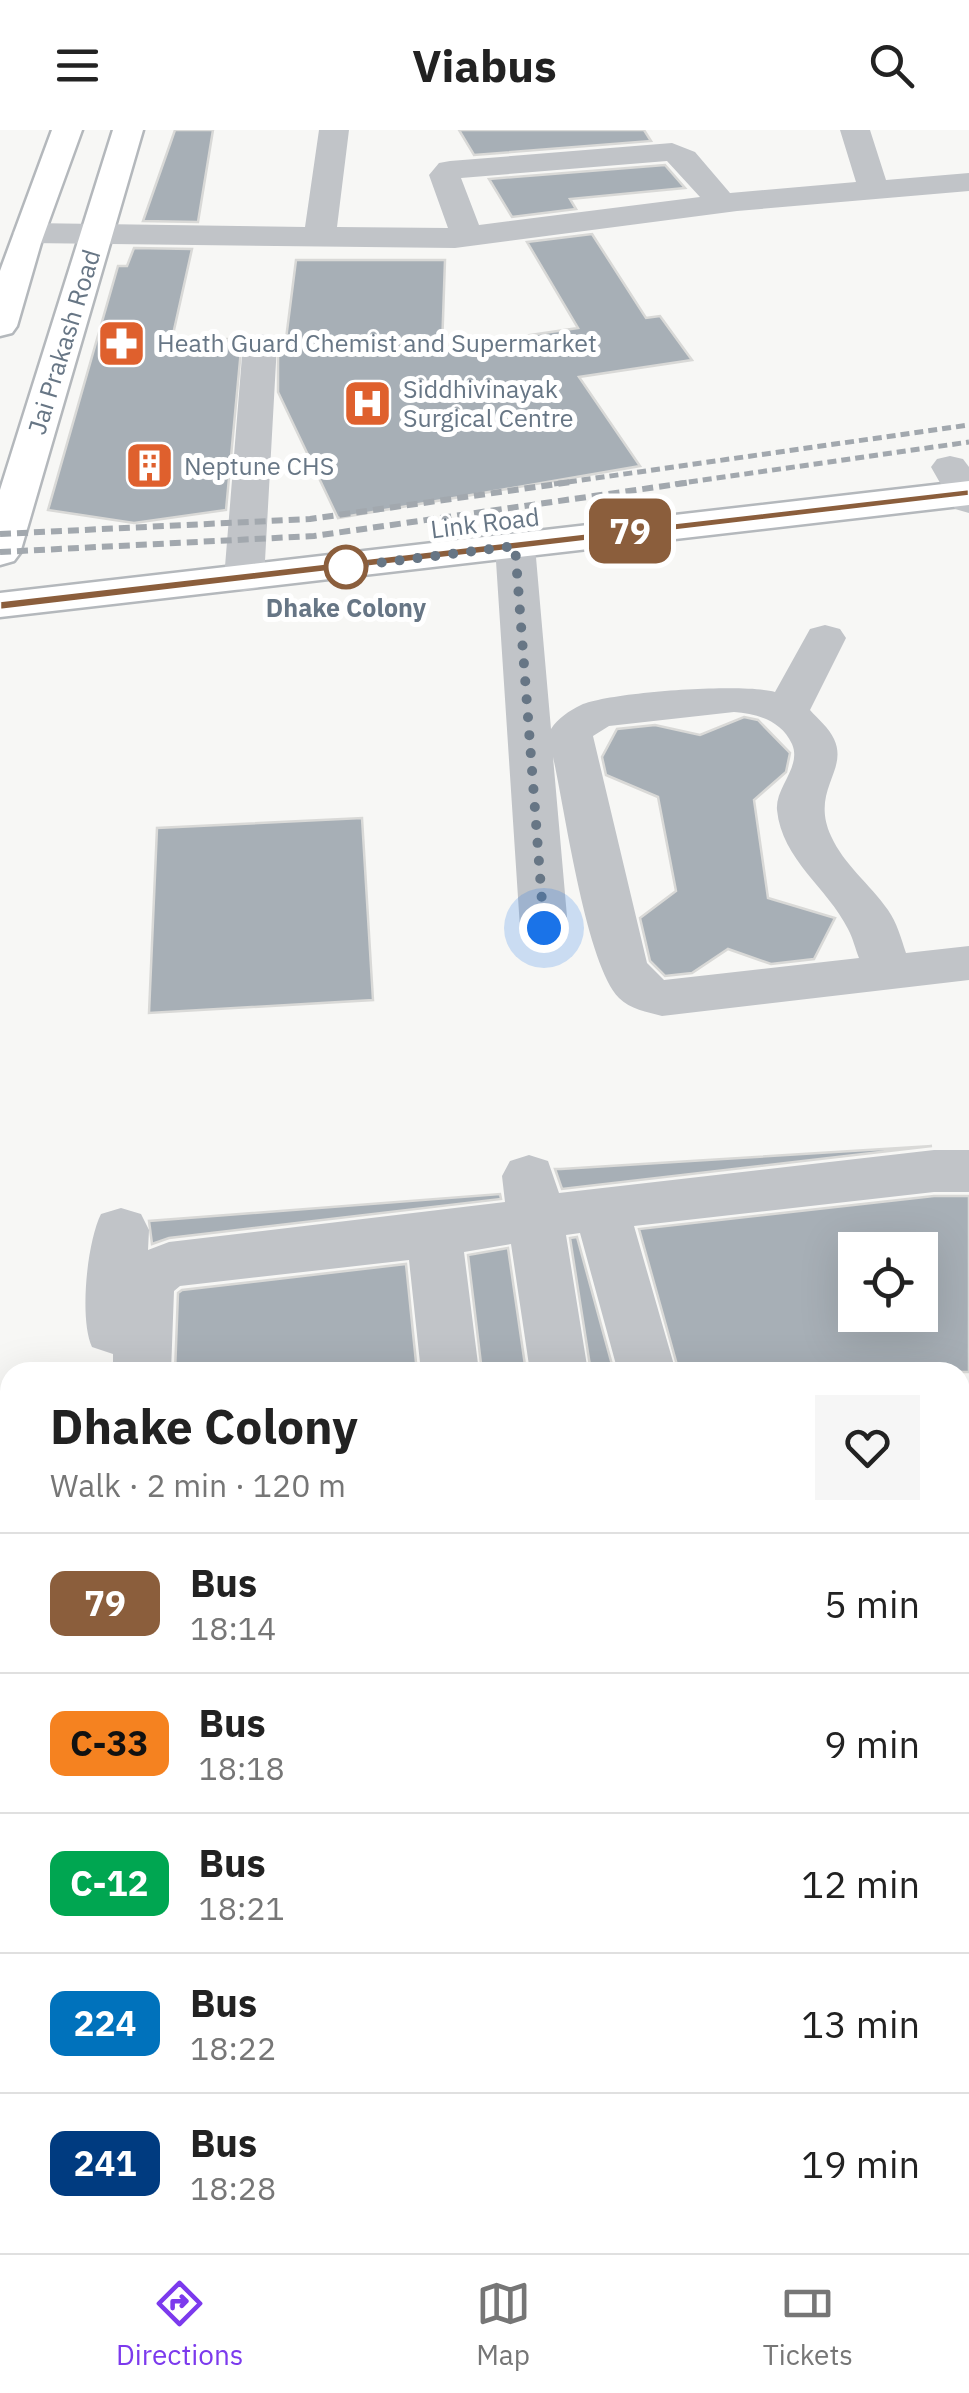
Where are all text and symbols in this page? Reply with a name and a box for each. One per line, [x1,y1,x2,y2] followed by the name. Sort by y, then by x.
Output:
[412,36,557,94] text: Viabus
[50,38,105,93] icon: menu
[864,38,919,93] icon: search
[20,245,107,438] street label: Jai Prakash Road
[96,317,148,369] pharmacy icon: Heath Guard Chemist and Supermarket
[157,326,597,359] place label: Heath Guard Chemist and Supermarket
[403,372,573,434] place label: Siddhivinayak Surgical Centre
[342,377,394,429] hospital icon: Siddhivinayak Surgical Centre
[123,440,175,492] building icon: Neptune CHS
[184,449,334,482] place label: Neptune CHS
[585,498,675,564] line badge: 79
[429,499,541,546] street label: Link Road
[609,508,651,554] text: 79
[325,546,367,588] marker: Dhake Colony
[266,591,427,624] place label: Dhake Colony
[519,903,569,953] your location
[838,1232,938,1332] map controls
[838,1232,938,1332] button: locate
[50,1395,358,1457] text: Dhake Colony
[815,1395,920,1500] button: heart
[50,1464,346,1506] text: Walk · 2 min · 120 m
[190,1558,257,1607] text: Bus
[824,1579,920,1628] text: 5 min
[84,1580,126,1626] text: 79
[190,1607,276,1649] text: 18:14
[199,1698,266,1747] text: Bus
[824,1719,920,1768] text: 9 min
[70,1720,149,1766] text: C-33
[199,1747,285,1789] text: 18:18
[199,1838,266,1887] text: Bus
[801,1859,920,1908] text: 12 min
[70,1860,149,1906] text: C-12
[199,1887,285,1929] text: 18:21
[190,1978,257,2027] text: Bus
[801,1999,920,2048] text: 13 min
[73,2000,137,2046] text: 224
[190,2027,276,2069] text: 18:22
[190,2118,257,2167] text: Bus
[801,2139,920,2188] text: 19 min
[73,2140,137,2186] text: 241
[190,2167,276,2209] text: 18:28
[116,2276,243,2373] tab: Directions
[476,2276,531,2373] tab: Map
[763,2276,853,2373] tab: Tickets

